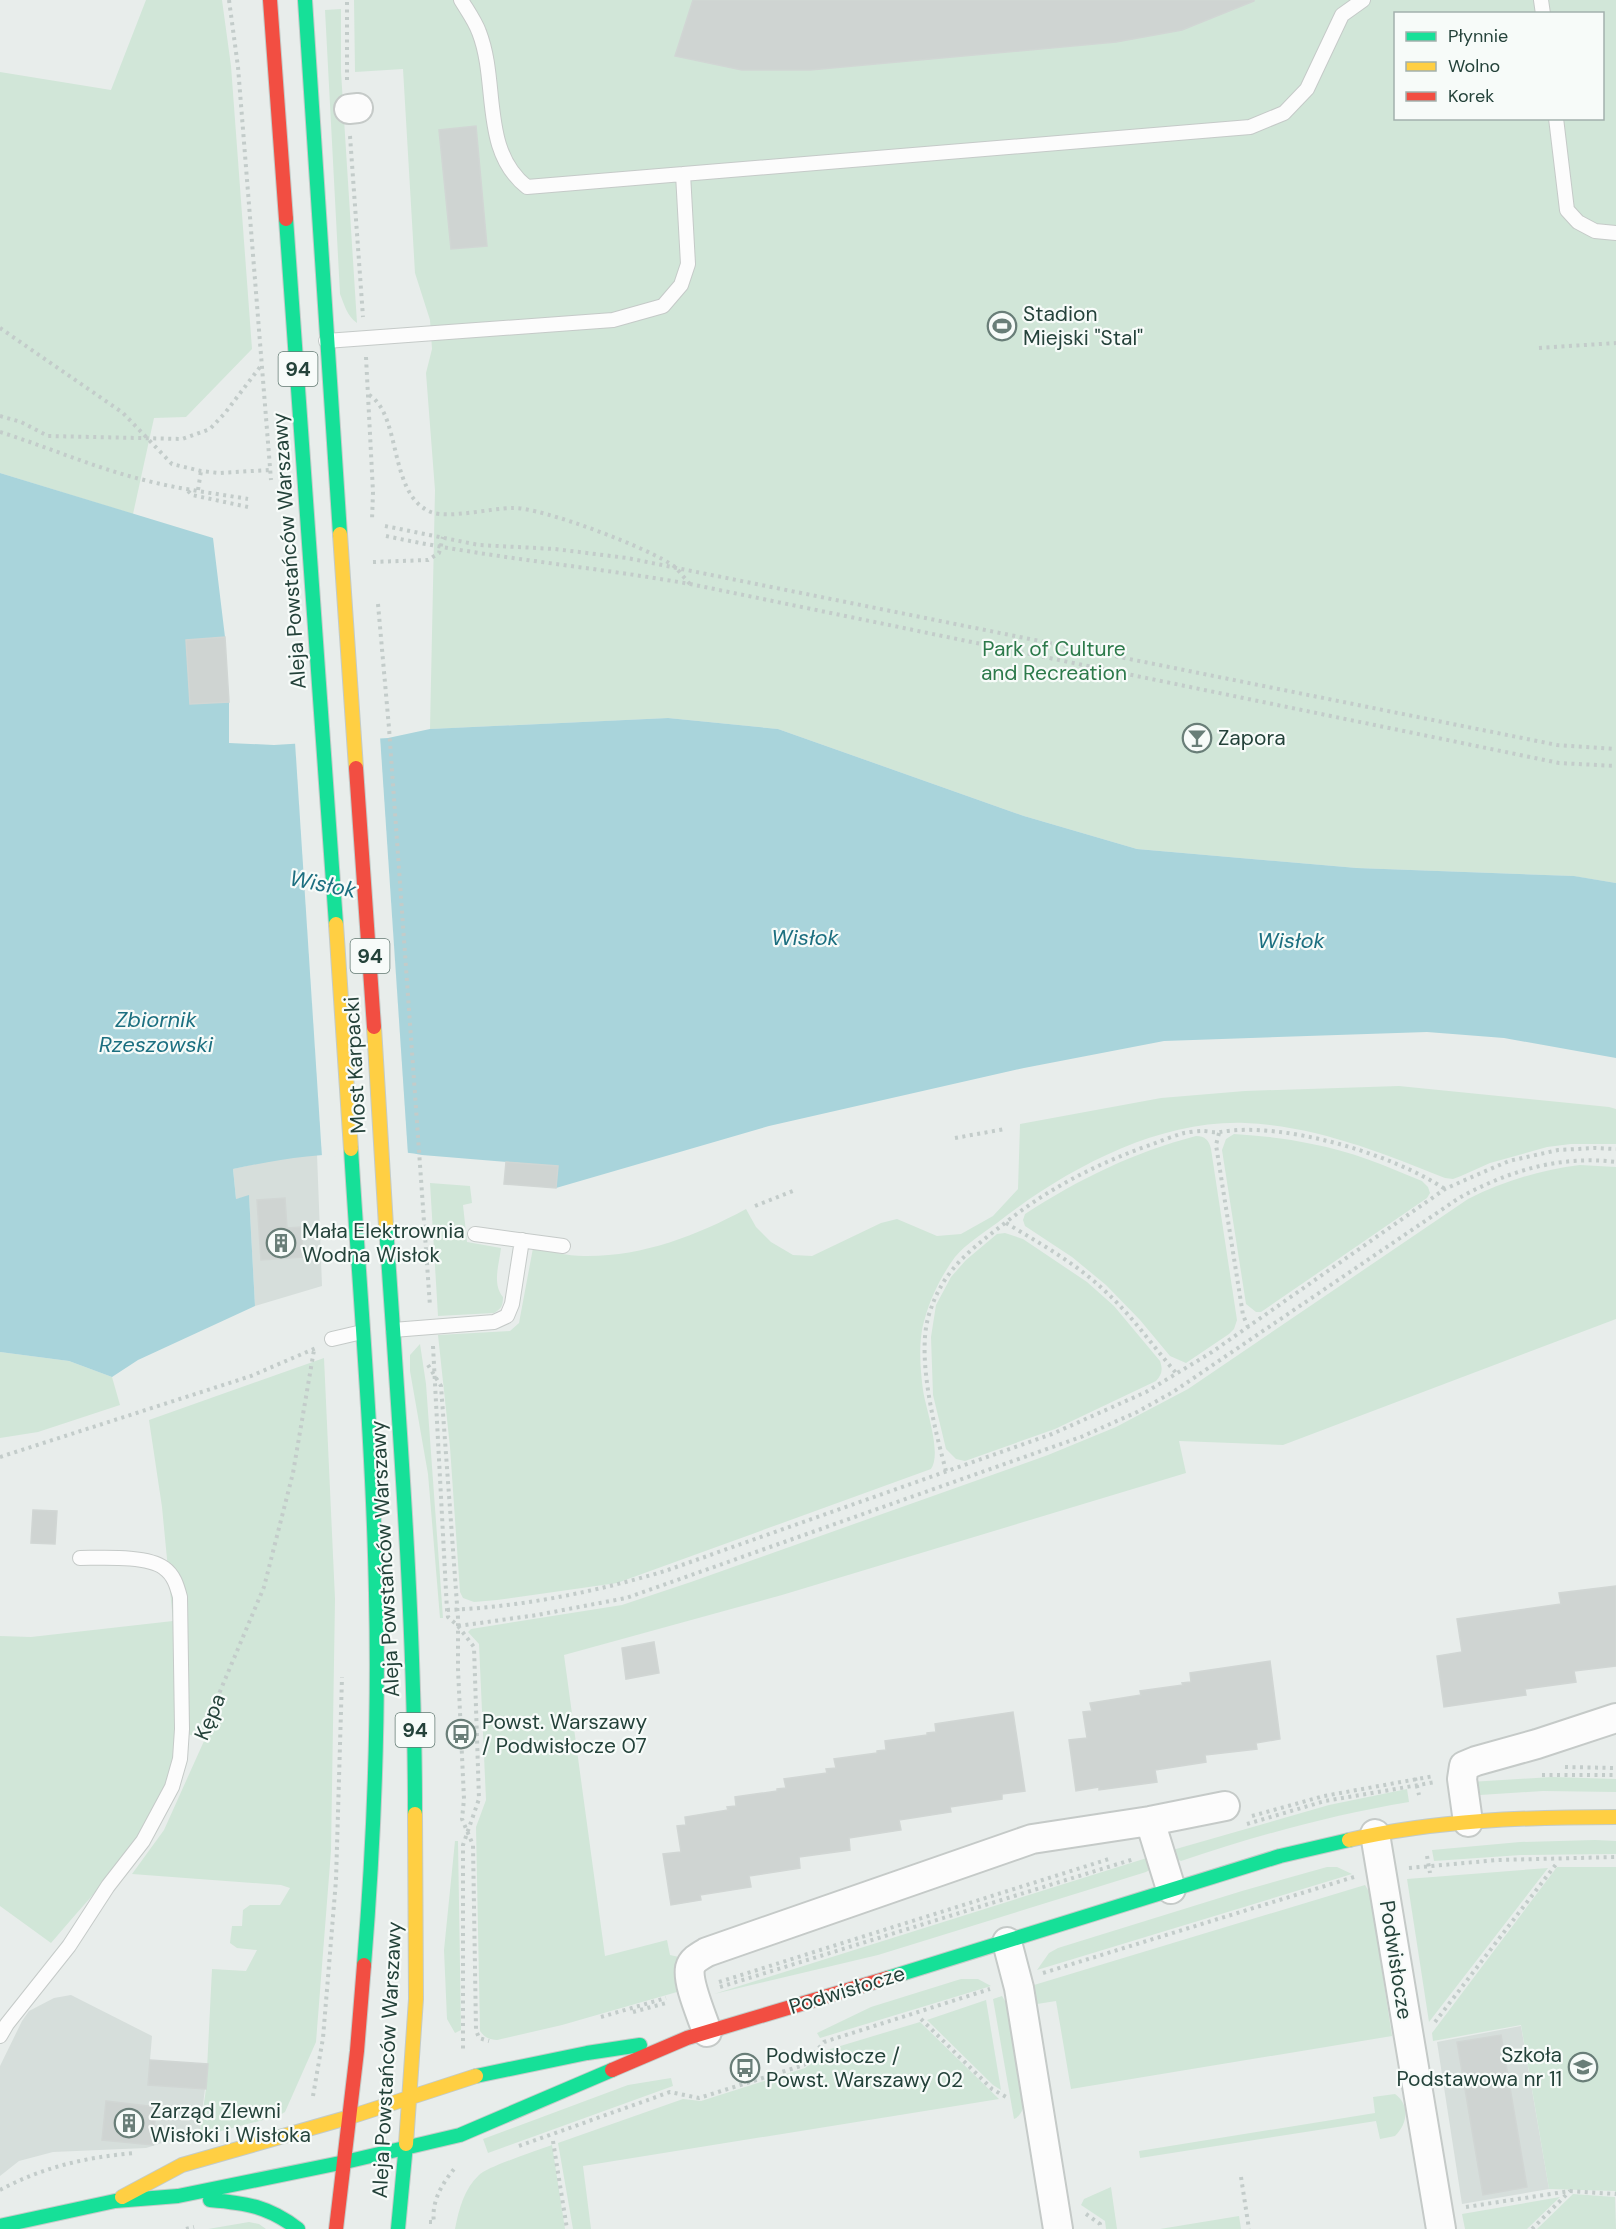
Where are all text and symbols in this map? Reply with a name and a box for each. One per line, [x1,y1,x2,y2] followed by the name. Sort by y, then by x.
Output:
[1394,12,1604,120] legend
[1448,24,1508,48] text: Płynnie
[1448,54,1500,78] text: Wolno
[1448,84,1494,108] text: Korek
[1023,300,1143,352] place label: Stadion Miejski "Stal"
[986,310,1018,342] sports icon: Stadion Miejski "Stal"
[278,352,318,386] road number: 94
[265,411,313,690] street label: Aleja Powstańców Warszawy
[981,635,1127,687] park label: Park of Culture and Recreation
[1181,722,1213,754] bar icon: Zapora
[1218,724,1286,752] place label: Zapora
[287,863,360,905] water label: Wisłok
[771,923,840,952] water label: Wisłok
[1257,926,1326,955] water label: Wisłok
[350,939,389,973] road number: 94
[337,996,373,1134] street label: Most Karpacki
[99,1005,214,1059] water label: Zbiornik Rzeszowski
[302,1217,465,1269] place label: Mała Elektrownia Wodna Wisłok
[265,1227,297,1259] building icon: Mała Elektrownia Wodna Wisłok
[364,1419,406,1698] street label: Aleja Powstańców Warszawy
[188,1689,232,1745] street label: Kępa
[482,1708,648,1760] place label: Powst. Warszawy / Podwisłocze 07
[396,1713,434,1747] road number: 94
[445,1718,477,1750] bus stop icon: Powst. Warszawy / Podwisłocze 07
[1373,1899,1419,2022] street label: Podwisłocze
[366,1920,408,2199] street label: Aleja Powstańców Warszawy
[785,1959,909,2021] street label: Podwisłocze
[1396,2041,1562,2093] place label: Szkoła Podstawowa nr 11
[766,2042,963,2094] place label: Podwisłocze / Powst. Warszawy 02
[1567,2051,1599,2083] school or university icon: Szkoła Podstawowa nr 11
[729,2052,761,2084] bus stop icon: Podwisłocze / Powst. Warszawy 02
[150,2097,311,2149] place label: Zarząd Zlewni Wisłoki i Wisłoka
[113,2107,145,2139] building icon: Zarząd Zlewni Wisłoki i Wisłoka

